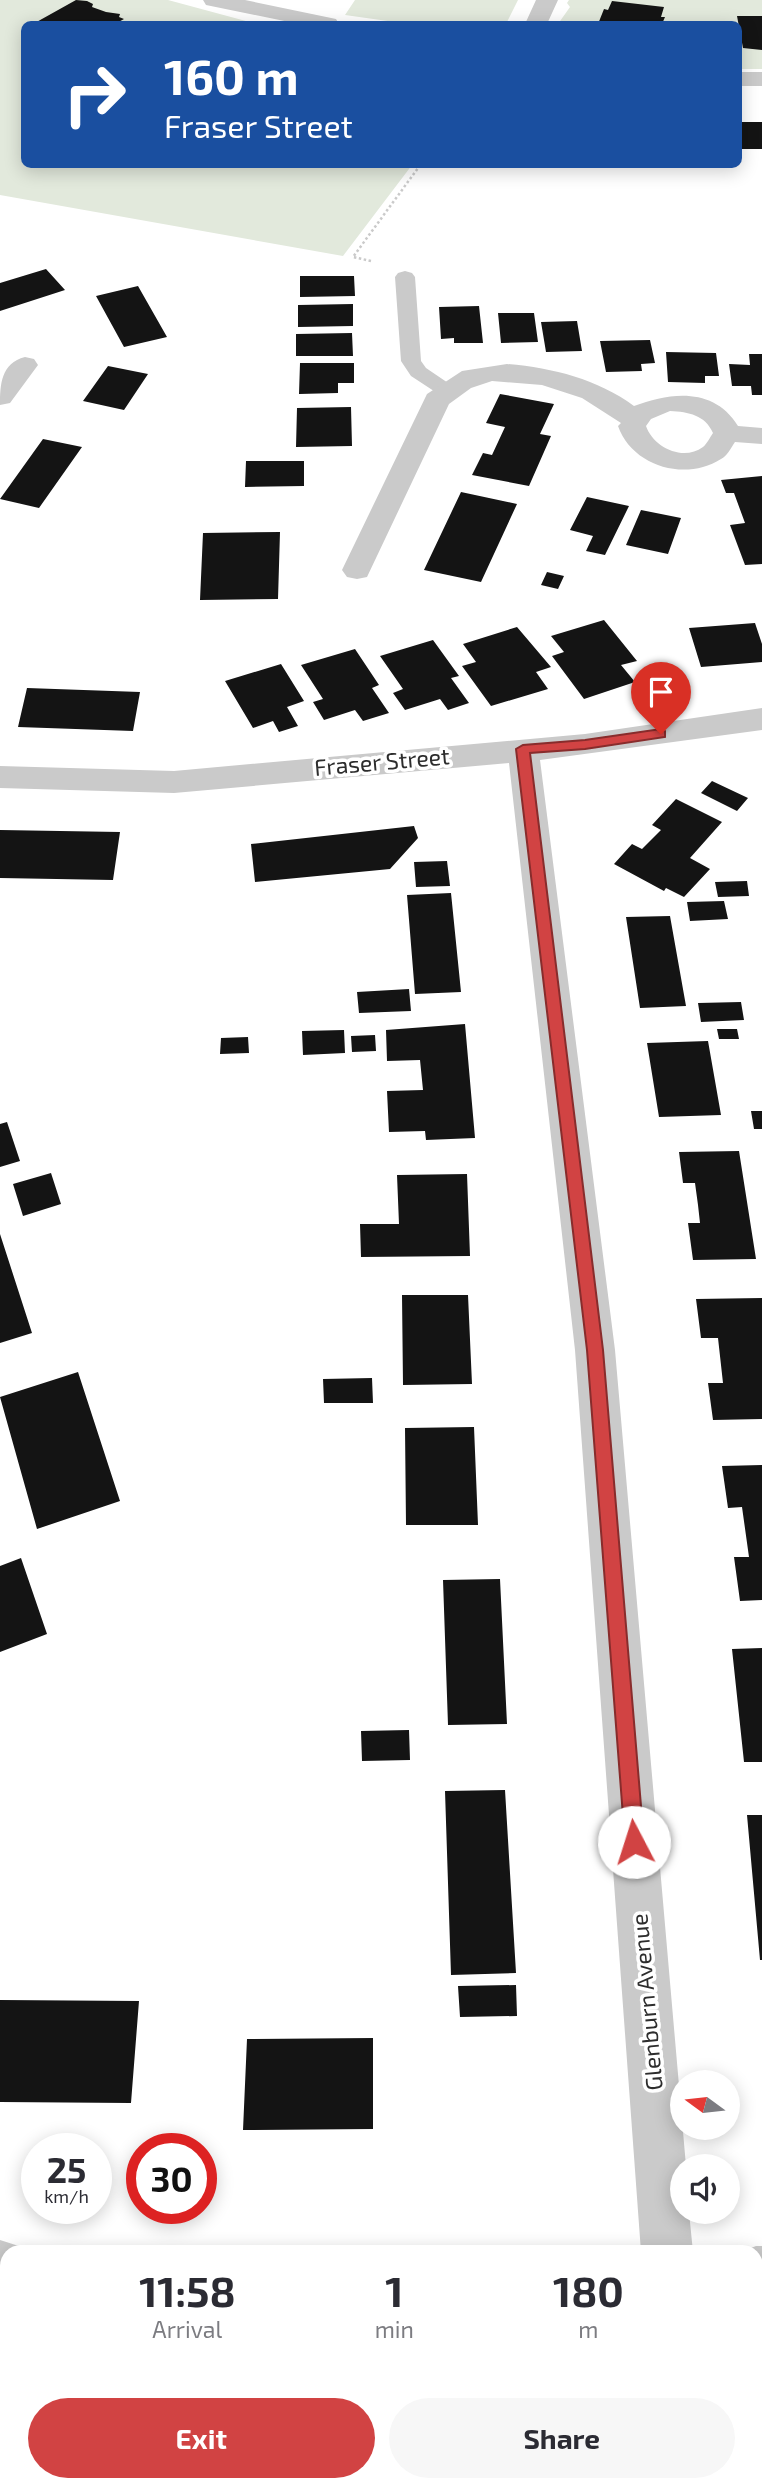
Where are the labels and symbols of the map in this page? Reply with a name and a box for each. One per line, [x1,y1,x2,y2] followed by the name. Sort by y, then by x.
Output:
[631,662,691,734] pin
[313,741,451,781] street label: Fraser Street
[597,1805,671,1879] position arrow
[624,1912,668,2092] street label: Glenburn Avenue
[670,2070,740,2140] north arrow
[126,2133,217,2224] speed limit sign: 30

